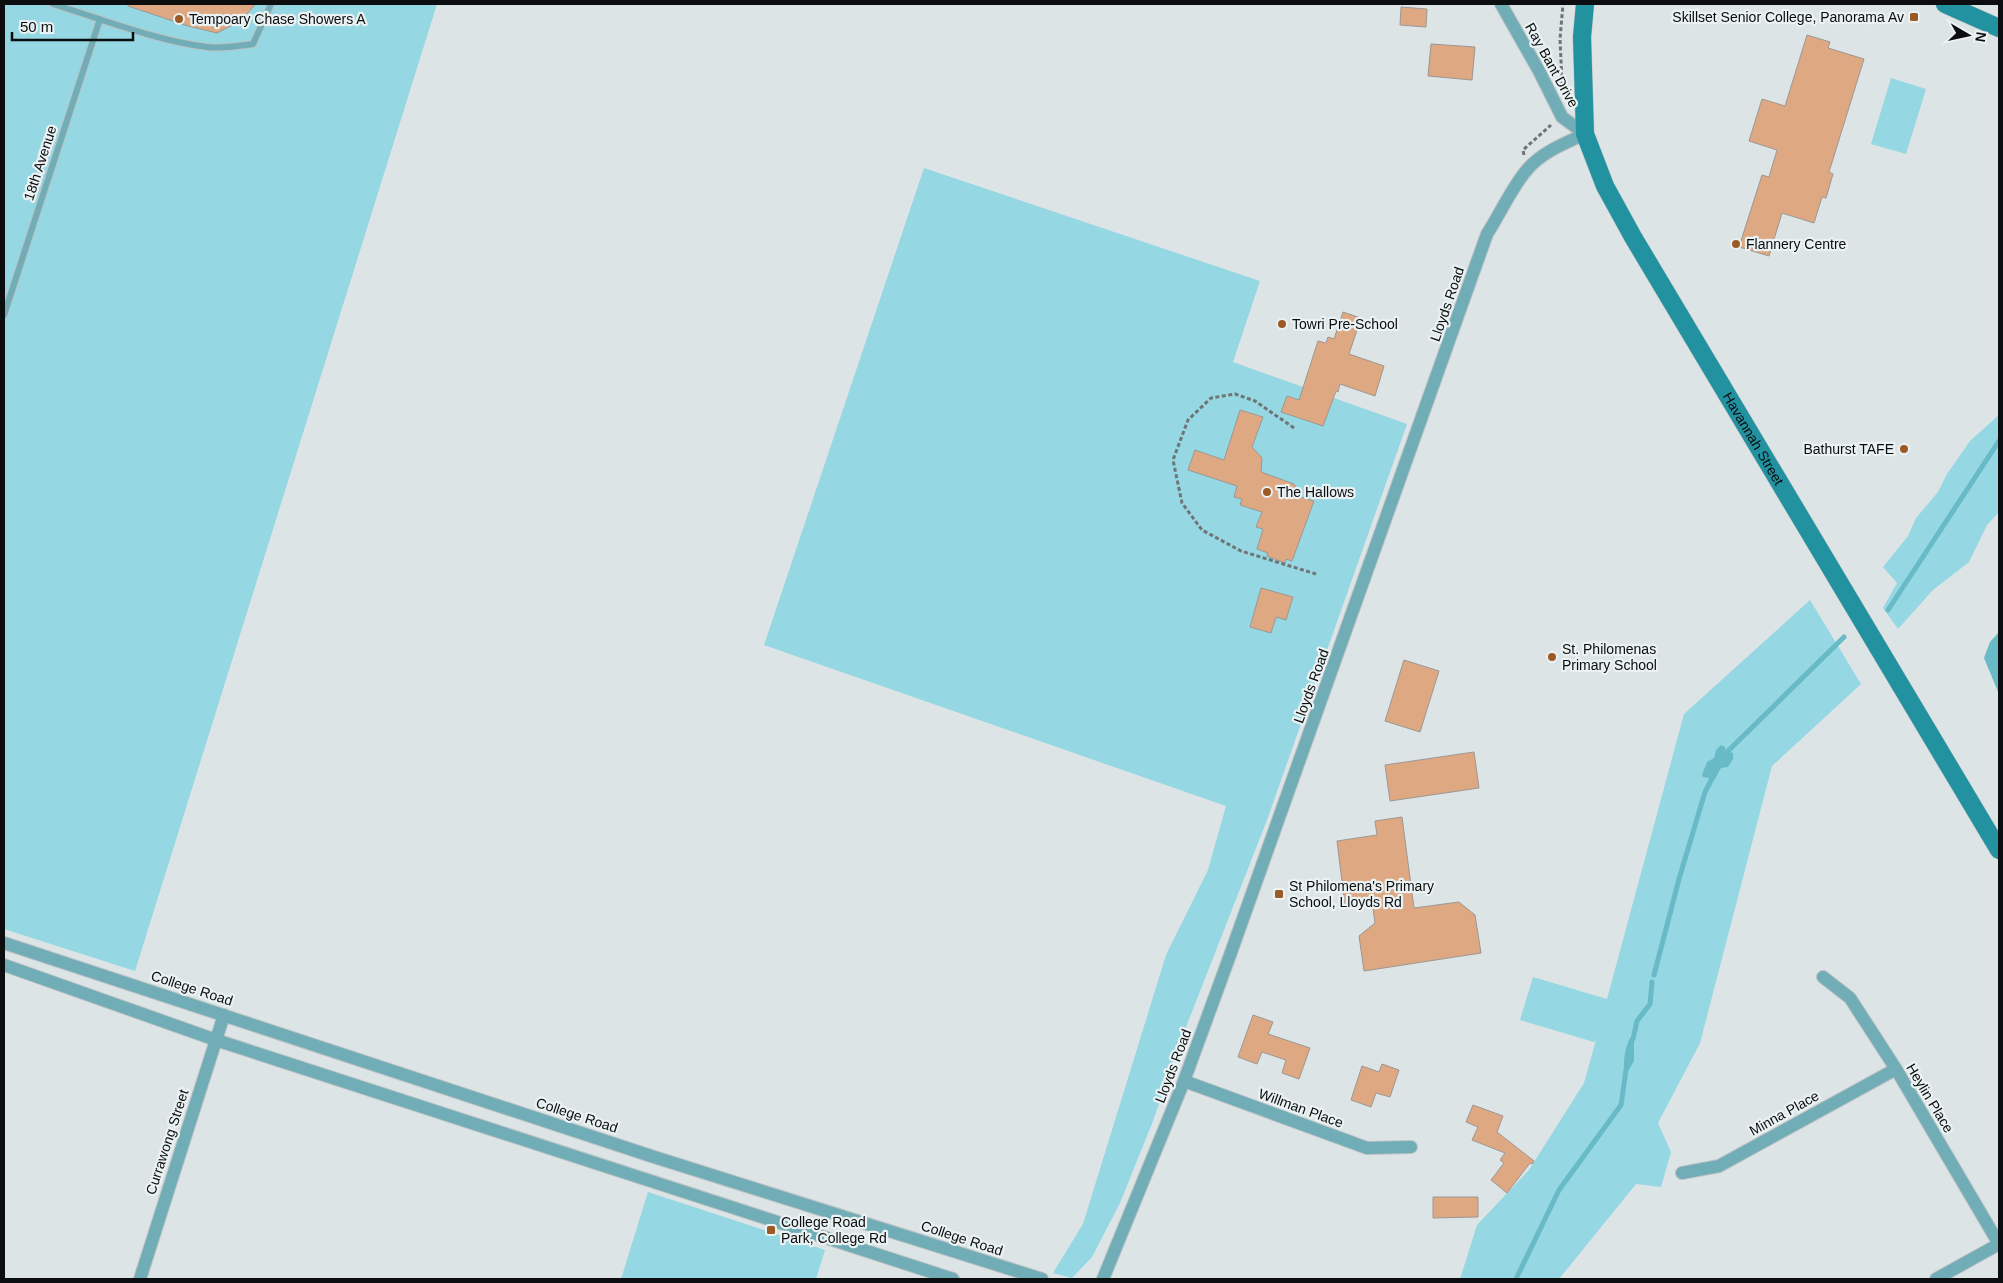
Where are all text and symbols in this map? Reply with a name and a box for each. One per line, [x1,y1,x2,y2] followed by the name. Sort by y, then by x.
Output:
[1672,9,1904,25] place label: Skillset Senior College, Panorama Av
[12,10,134,42] scale bar
[1943,10,1993,60] north arrow
[189,11,366,27] place label: Tempoary Chase Showers A
[1908,11,1920,23] marker: Skillset Senior College, Panorama Av
[173,13,185,25] marker: Tempoary Chase Showers A
[20,18,53,35] text: 50 m
[1522,20,1582,110] street label: Ray Bant Drive
[1972,31,1990,43] text: N
[20,123,60,202] street label: 18th Avenue
[1746,236,1847,252] place label: Flannery Centre
[1730,238,1742,250] marker: Flannery Centre
[1427,265,1467,343] street label: Lloyds Road
[1292,316,1398,332] place label: Towri Pre-School
[1276,318,1288,330] marker: Towri Pre-School
[1720,389,1787,488] street label: Havannah Street
[1803,441,1894,457] place label: Bathurst TAFE
[1898,443,1910,455] marker: Bathurst TAFE
[1277,484,1354,500] place label: The Hallows
[1261,486,1273,498] marker: The Hallows
[1562,641,1657,673] place label: St. Philomenas Primary School
[1290,647,1332,725] street label: Lloyds Road
[1546,651,1558,663] marker: St. Philomenas Primary School
[1289,878,1434,910] place label: St Philomena's Primary School, Lloyds Rd
[1273,888,1285,900] marker: St Philomena's Primary School, Lloyds Rd
[149,967,235,1009] street label: College Road
[1152,1027,1194,1105] street label: Lloyds Road
[1903,1061,1957,1136] street label: Heylin Place
[1257,1085,1346,1131] street label: Willman Place
[142,1087,192,1197] street label: Currawong Street
[1746,1087,1822,1139] street label: Minna Place
[534,1094,620,1136] street label: College Road
[781,1214,887,1246] place label: College Road Park, College Rd
[919,1217,1005,1259] street label: College Road
[765,1224,777,1236] marker: College Road Park, College Rd

